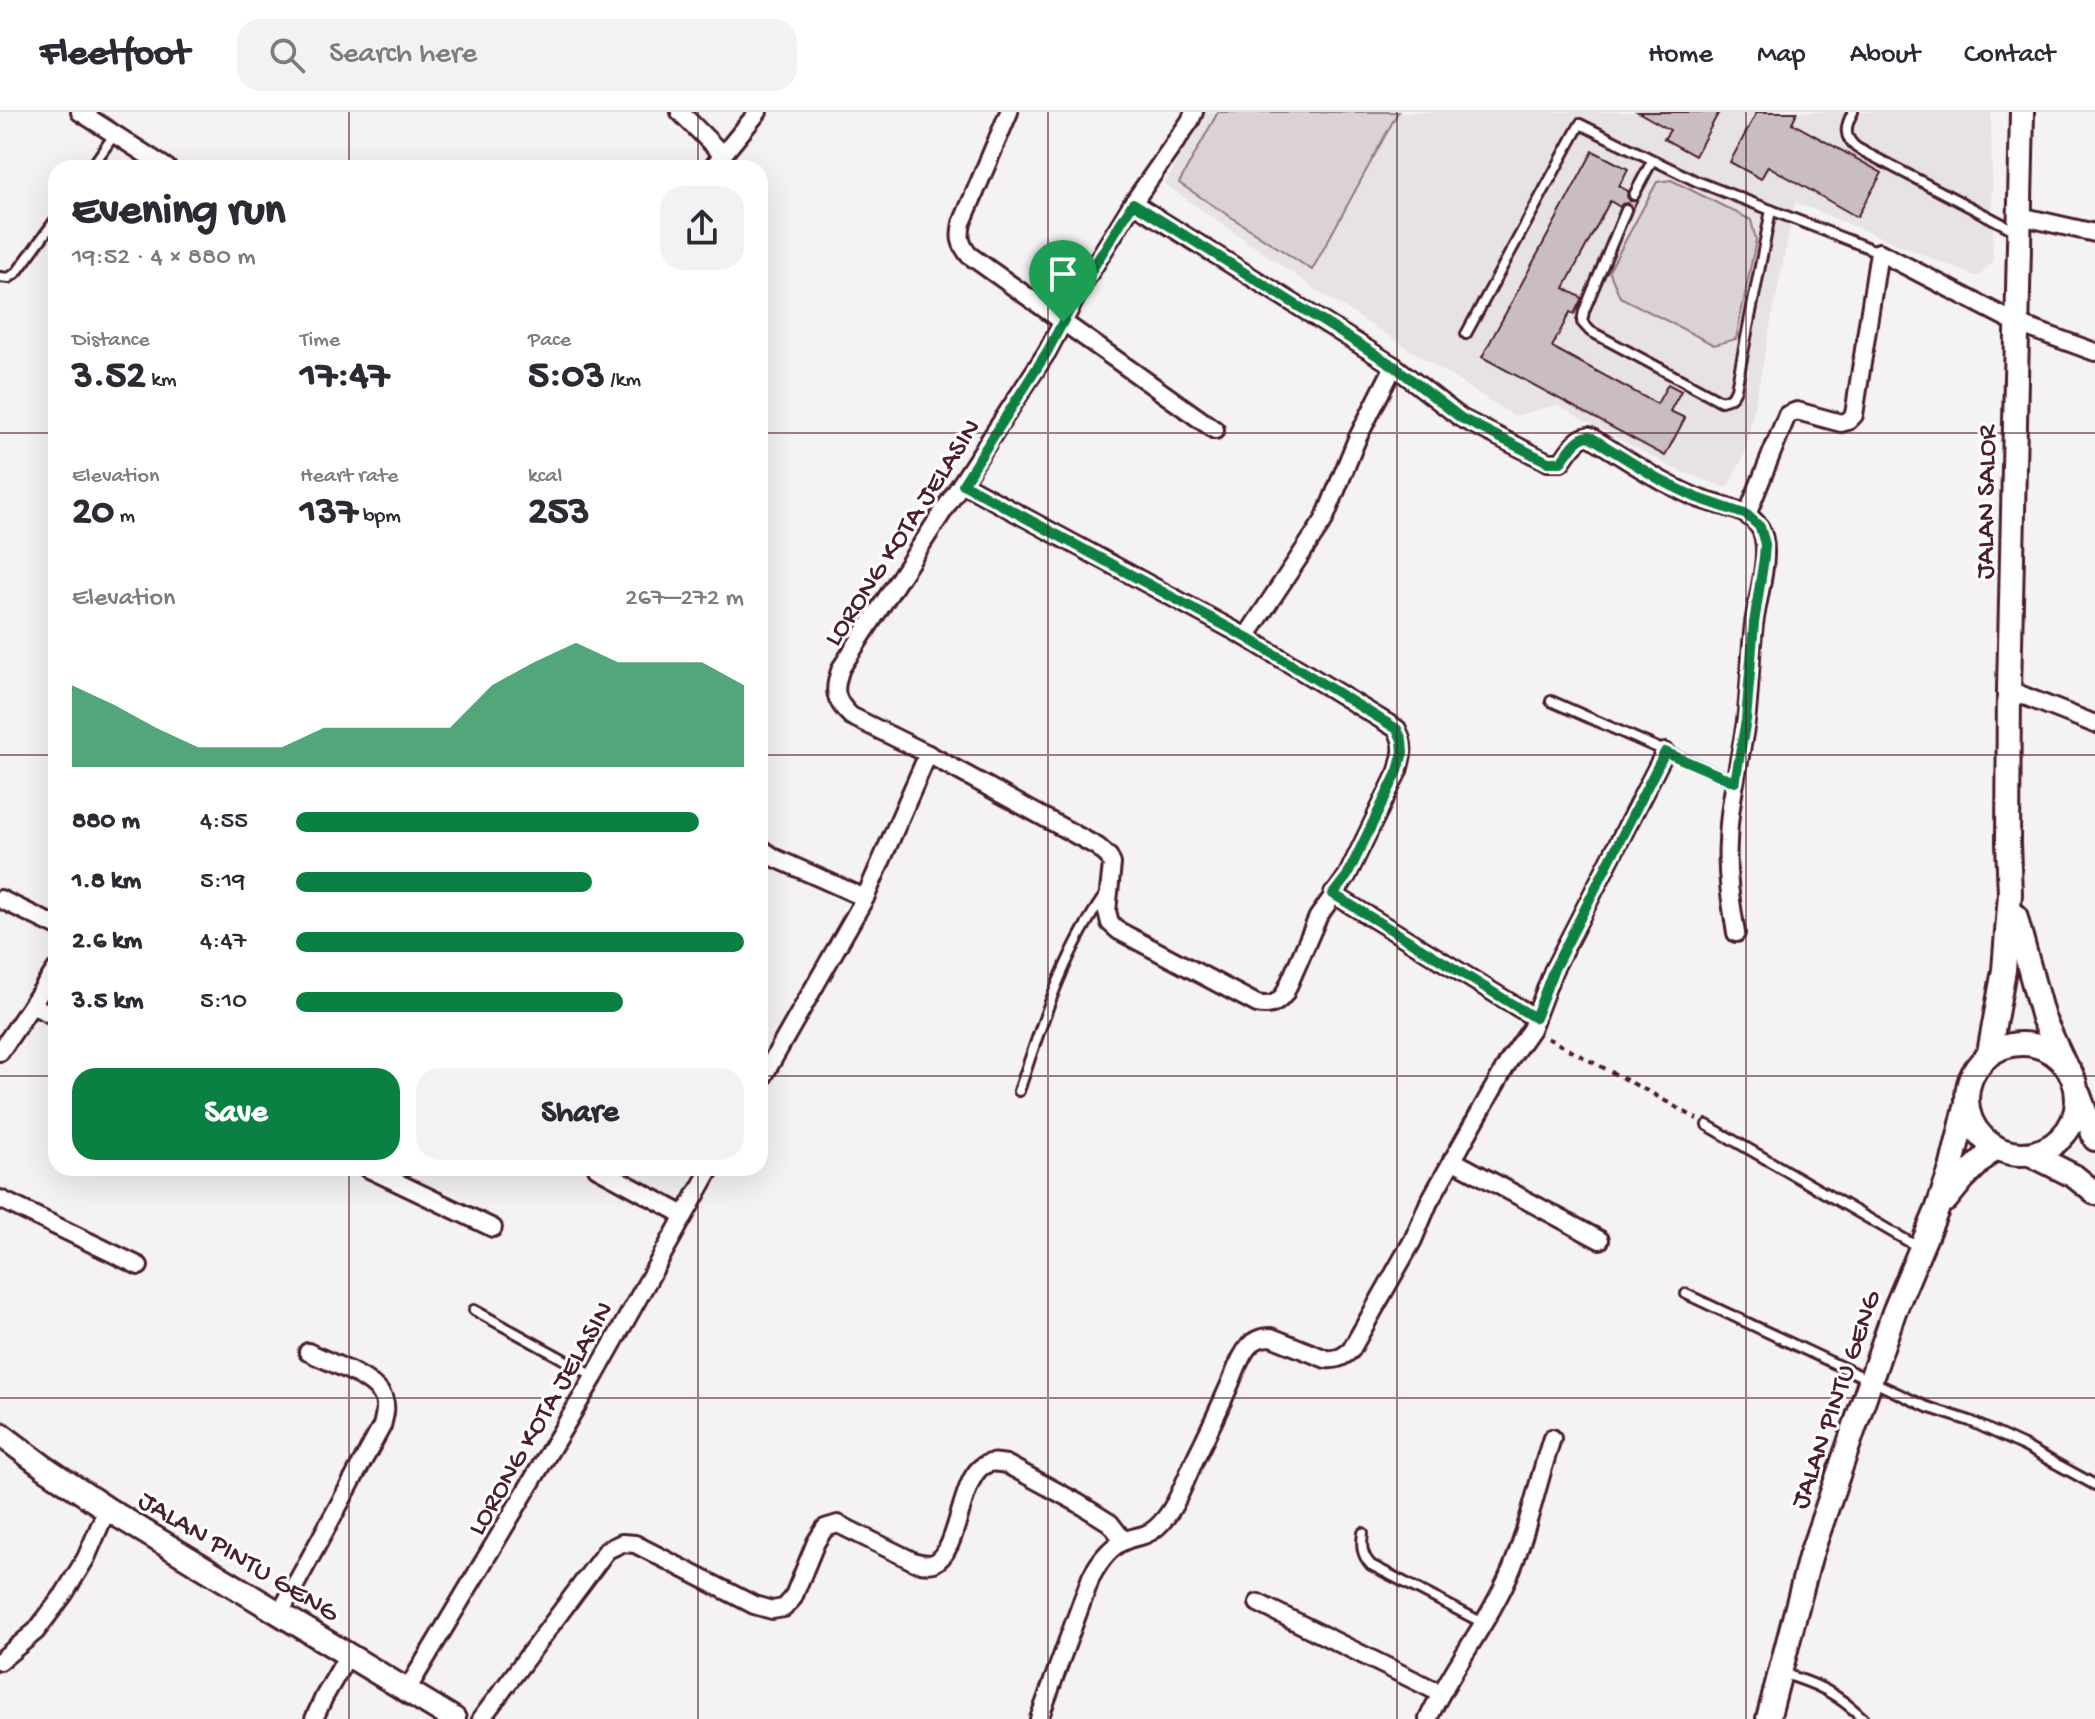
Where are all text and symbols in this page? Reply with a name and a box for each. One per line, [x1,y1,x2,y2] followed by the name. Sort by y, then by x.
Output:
[237,19,797,91] search box
[40,33,189,77] text: Fleetfoot
[265,33,309,77] icon: search
[329,38,477,73] text: Search here
[1648,39,1713,72] text: Home
[1757,39,1806,72] text: Map
[1850,39,1920,72] text: About
[1964,39,2055,72] text: Contact
[660,186,744,270] button: share
[72,187,285,239] text: Evening run
[1029,240,1097,322] pin
[72,243,256,274] text: 19:52 · 4 × 880 m
[1041,252,1085,296] icon: arrive
[72,328,150,354] text: Distance
[300,328,340,354] text: Time
[528,328,571,354] text: Pace
[72,354,146,401] text: 3.52
[300,354,389,401] text: 17:47
[528,354,605,401] text: 5:03
[146,368,177,394] text: km
[605,368,641,394] text: /km
[818,414,990,653] street label: LORONG KOTA JELASIN
[1970,423,2005,580] street label: JALAN SALOR
[72,464,159,490] text: Elevation
[300,464,398,490] text: Heart rate
[528,464,562,490] text: kcal
[72,490,114,537] text: 20
[300,490,358,537] text: 137
[528,490,589,537] text: 253
[114,504,135,530] text: m
[358,504,401,530] text: bpm
[72,584,175,615] text: Elevation
[625,584,744,615] text: 267–272 m
[72,807,140,838] text: 880 m
[200,807,248,838] text: 4:55
[72,867,141,898] text: 1.8 km
[200,867,245,898] text: 5:19
[72,927,142,958] text: 2.6 km
[200,927,246,958] text: 4:47
[72,987,144,1018] text: 3.5 km
[200,987,247,1018] text: 5:10
[72,1068,400,1160] button: Save
[416,1068,744,1160] button: Share
[1785,1286,1890,1514] street label: JALAN PINTU GENG
[461,1296,622,1542] street label: LORONG KOTA JELASIN
[131,1485,345,1631] street label: JALAN PINTU GENG

